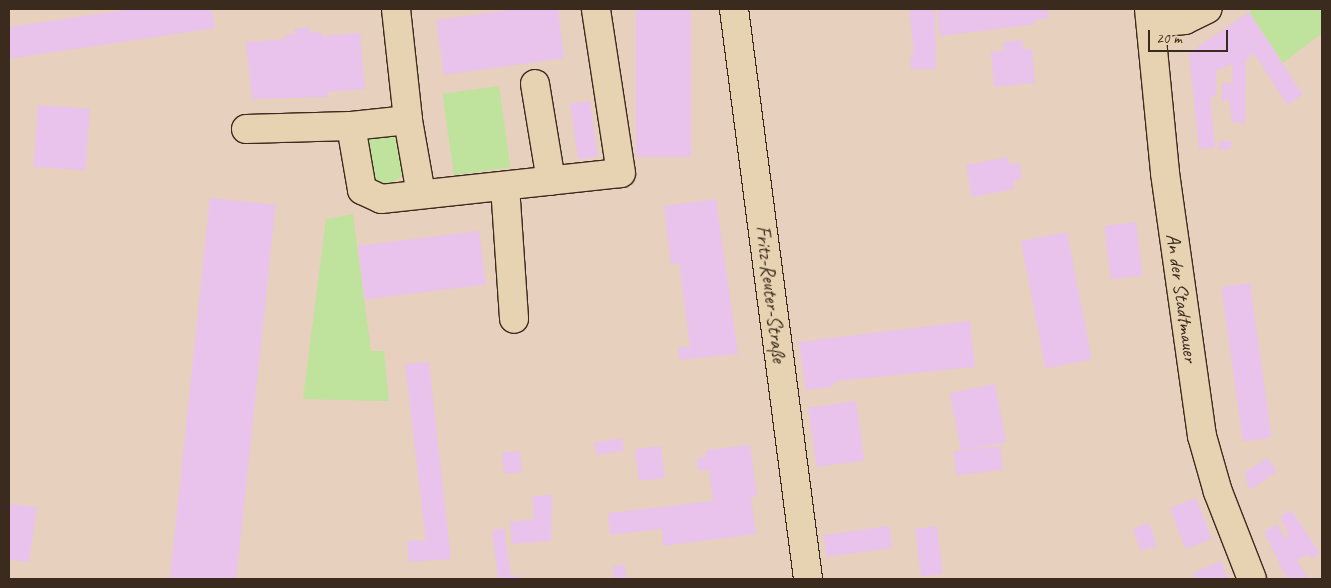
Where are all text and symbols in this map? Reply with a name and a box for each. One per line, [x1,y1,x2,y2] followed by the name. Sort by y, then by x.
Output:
[1151,20,1231,52] scale bar
[1156,29,1182,48] text: 20 m
[751,224,791,364] street label: Fritz-Reuter-Straße
[1161,232,1203,364] street label: An der Stadtmauer

